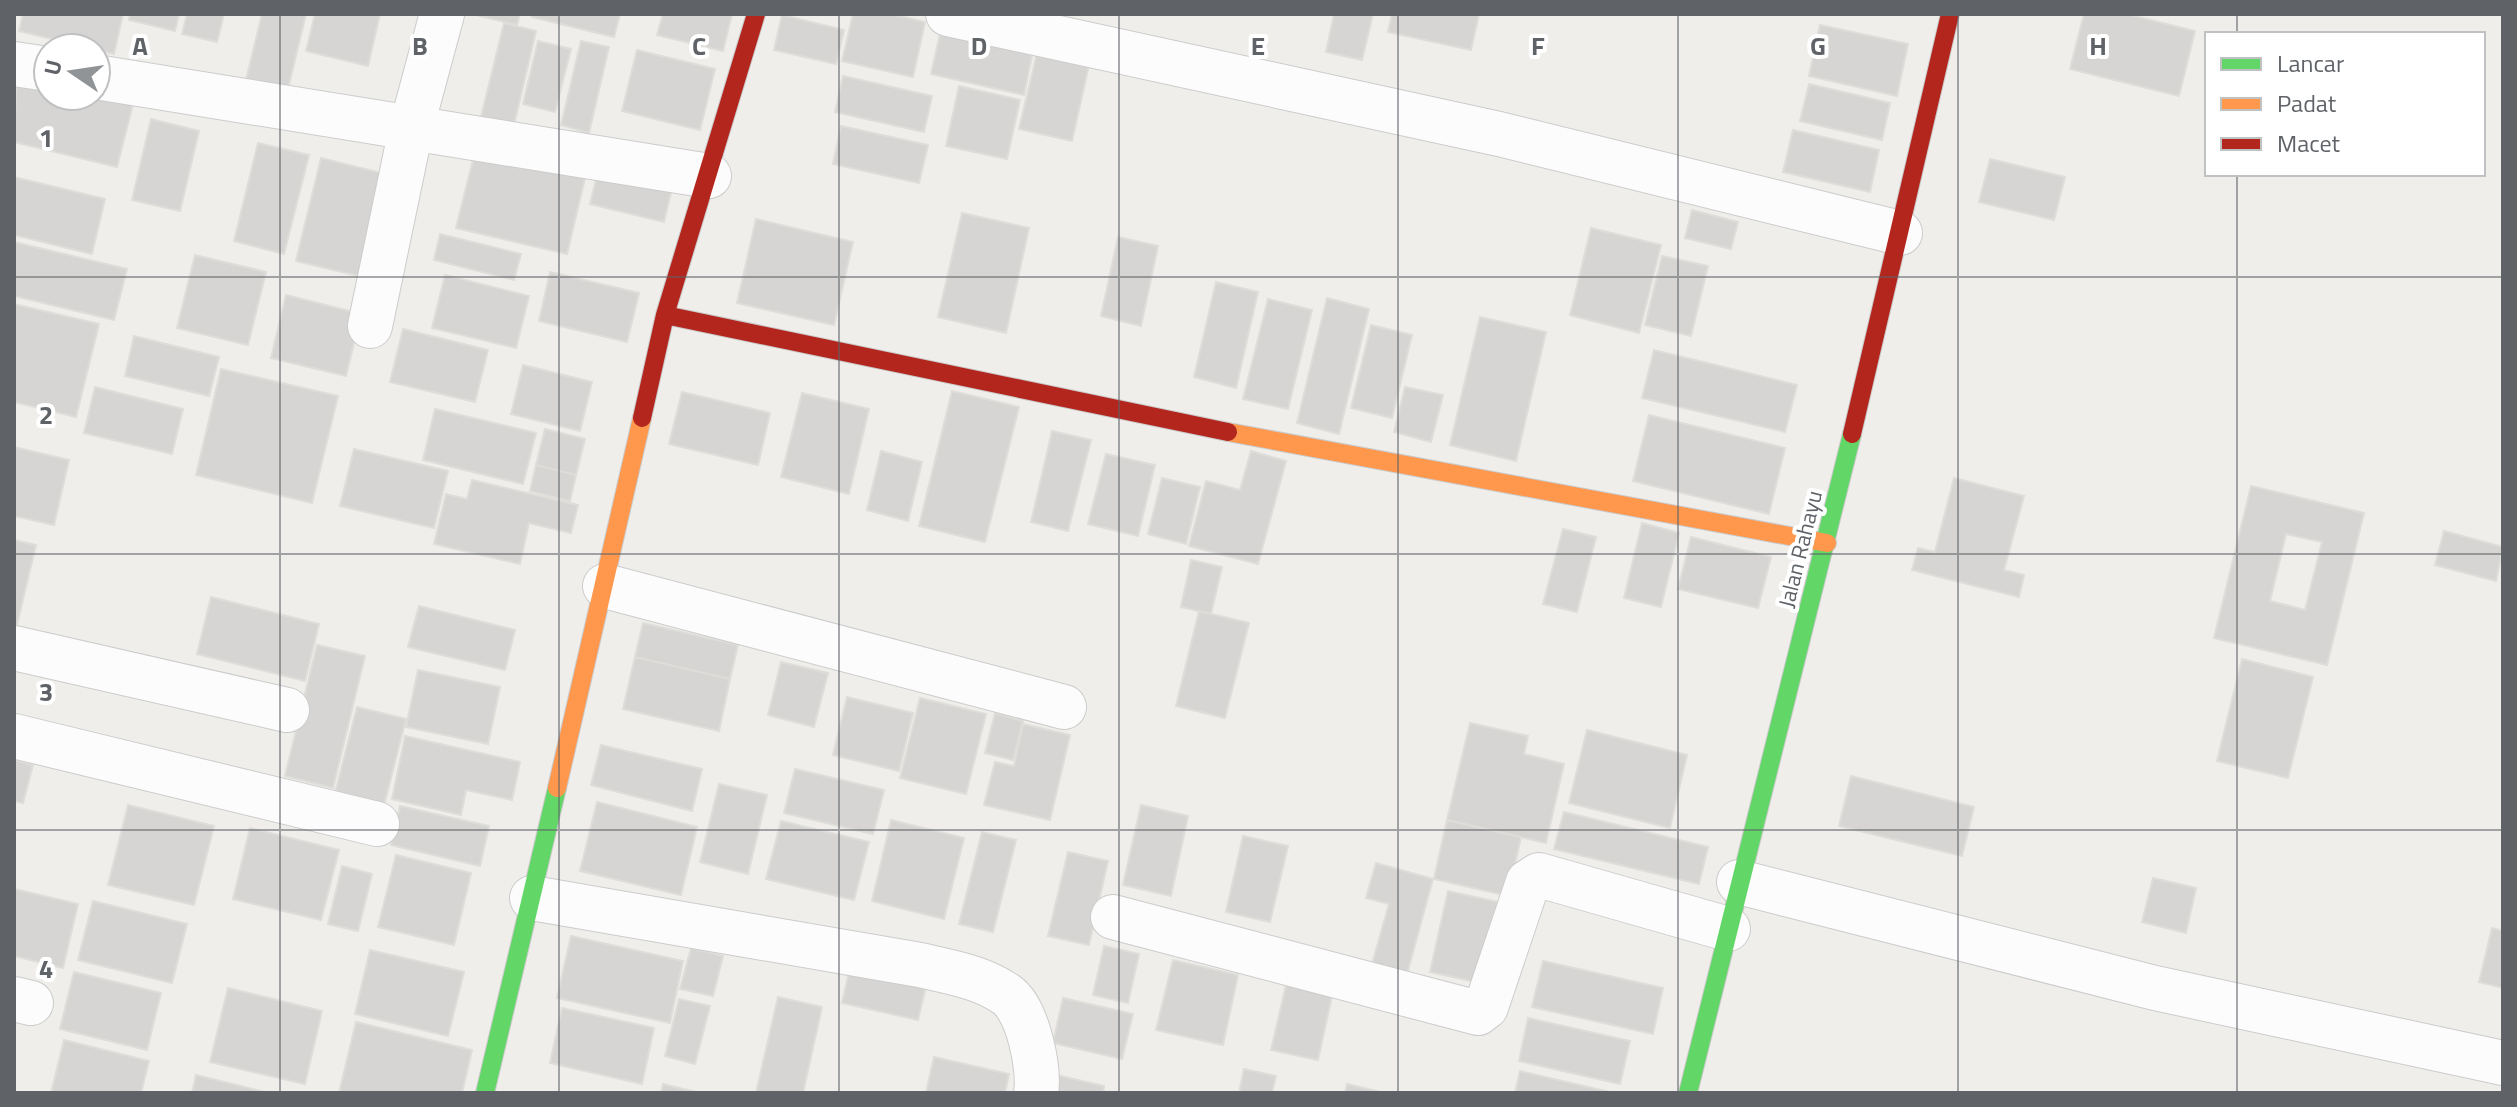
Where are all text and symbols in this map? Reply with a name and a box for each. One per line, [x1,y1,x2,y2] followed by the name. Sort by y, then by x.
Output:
[132,26,148,65] text: A
[412,26,428,65] text: B
[692,26,706,65] text: C
[971,26,987,65] text: D
[1251,26,1265,65] text: E
[1531,26,1545,65] text: F
[1810,26,1826,65] text: G
[2089,26,2107,65] text: H
[32,32,112,112] north arrow
[2205,32,2485,176] legend
[2277,45,2344,81] text: Lancar
[34,57,71,78] text: U
[2277,85,2337,121] text: Padat
[39,118,53,157] text: 1
[2277,125,2341,161] text: Macet
[39,395,53,434] text: 2
[1769,487,1831,611] street label: Jalan Rahayu
[39,672,53,711] text: 3
[39,949,53,988] text: 4

